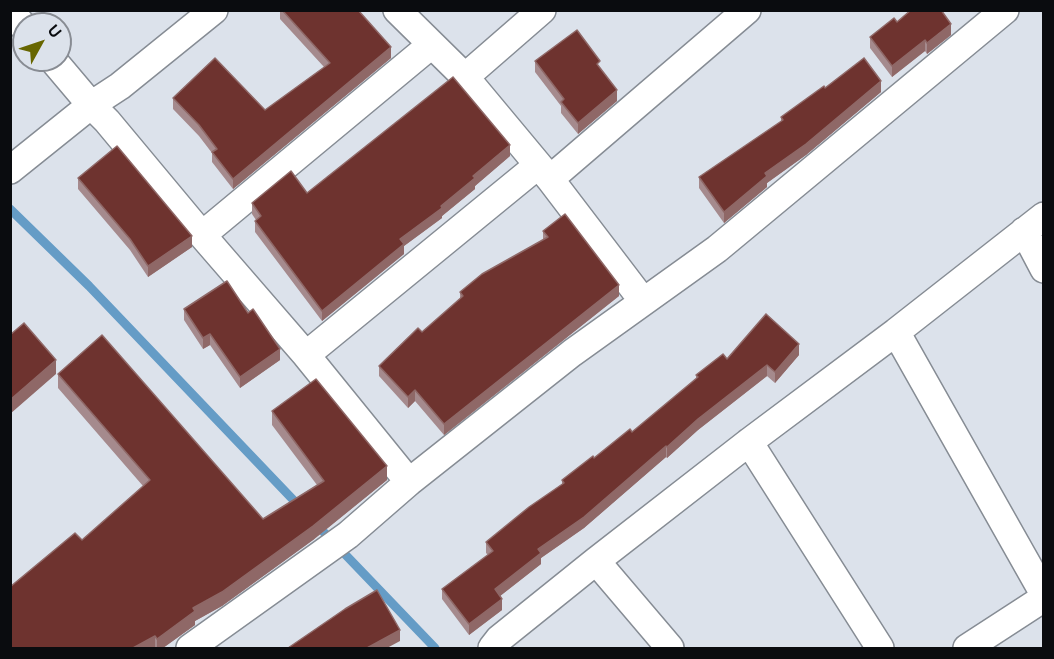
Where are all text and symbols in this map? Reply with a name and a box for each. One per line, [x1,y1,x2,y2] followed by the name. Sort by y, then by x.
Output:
[12,12,72,72] north arrow
[44,21,66,42] text: U

